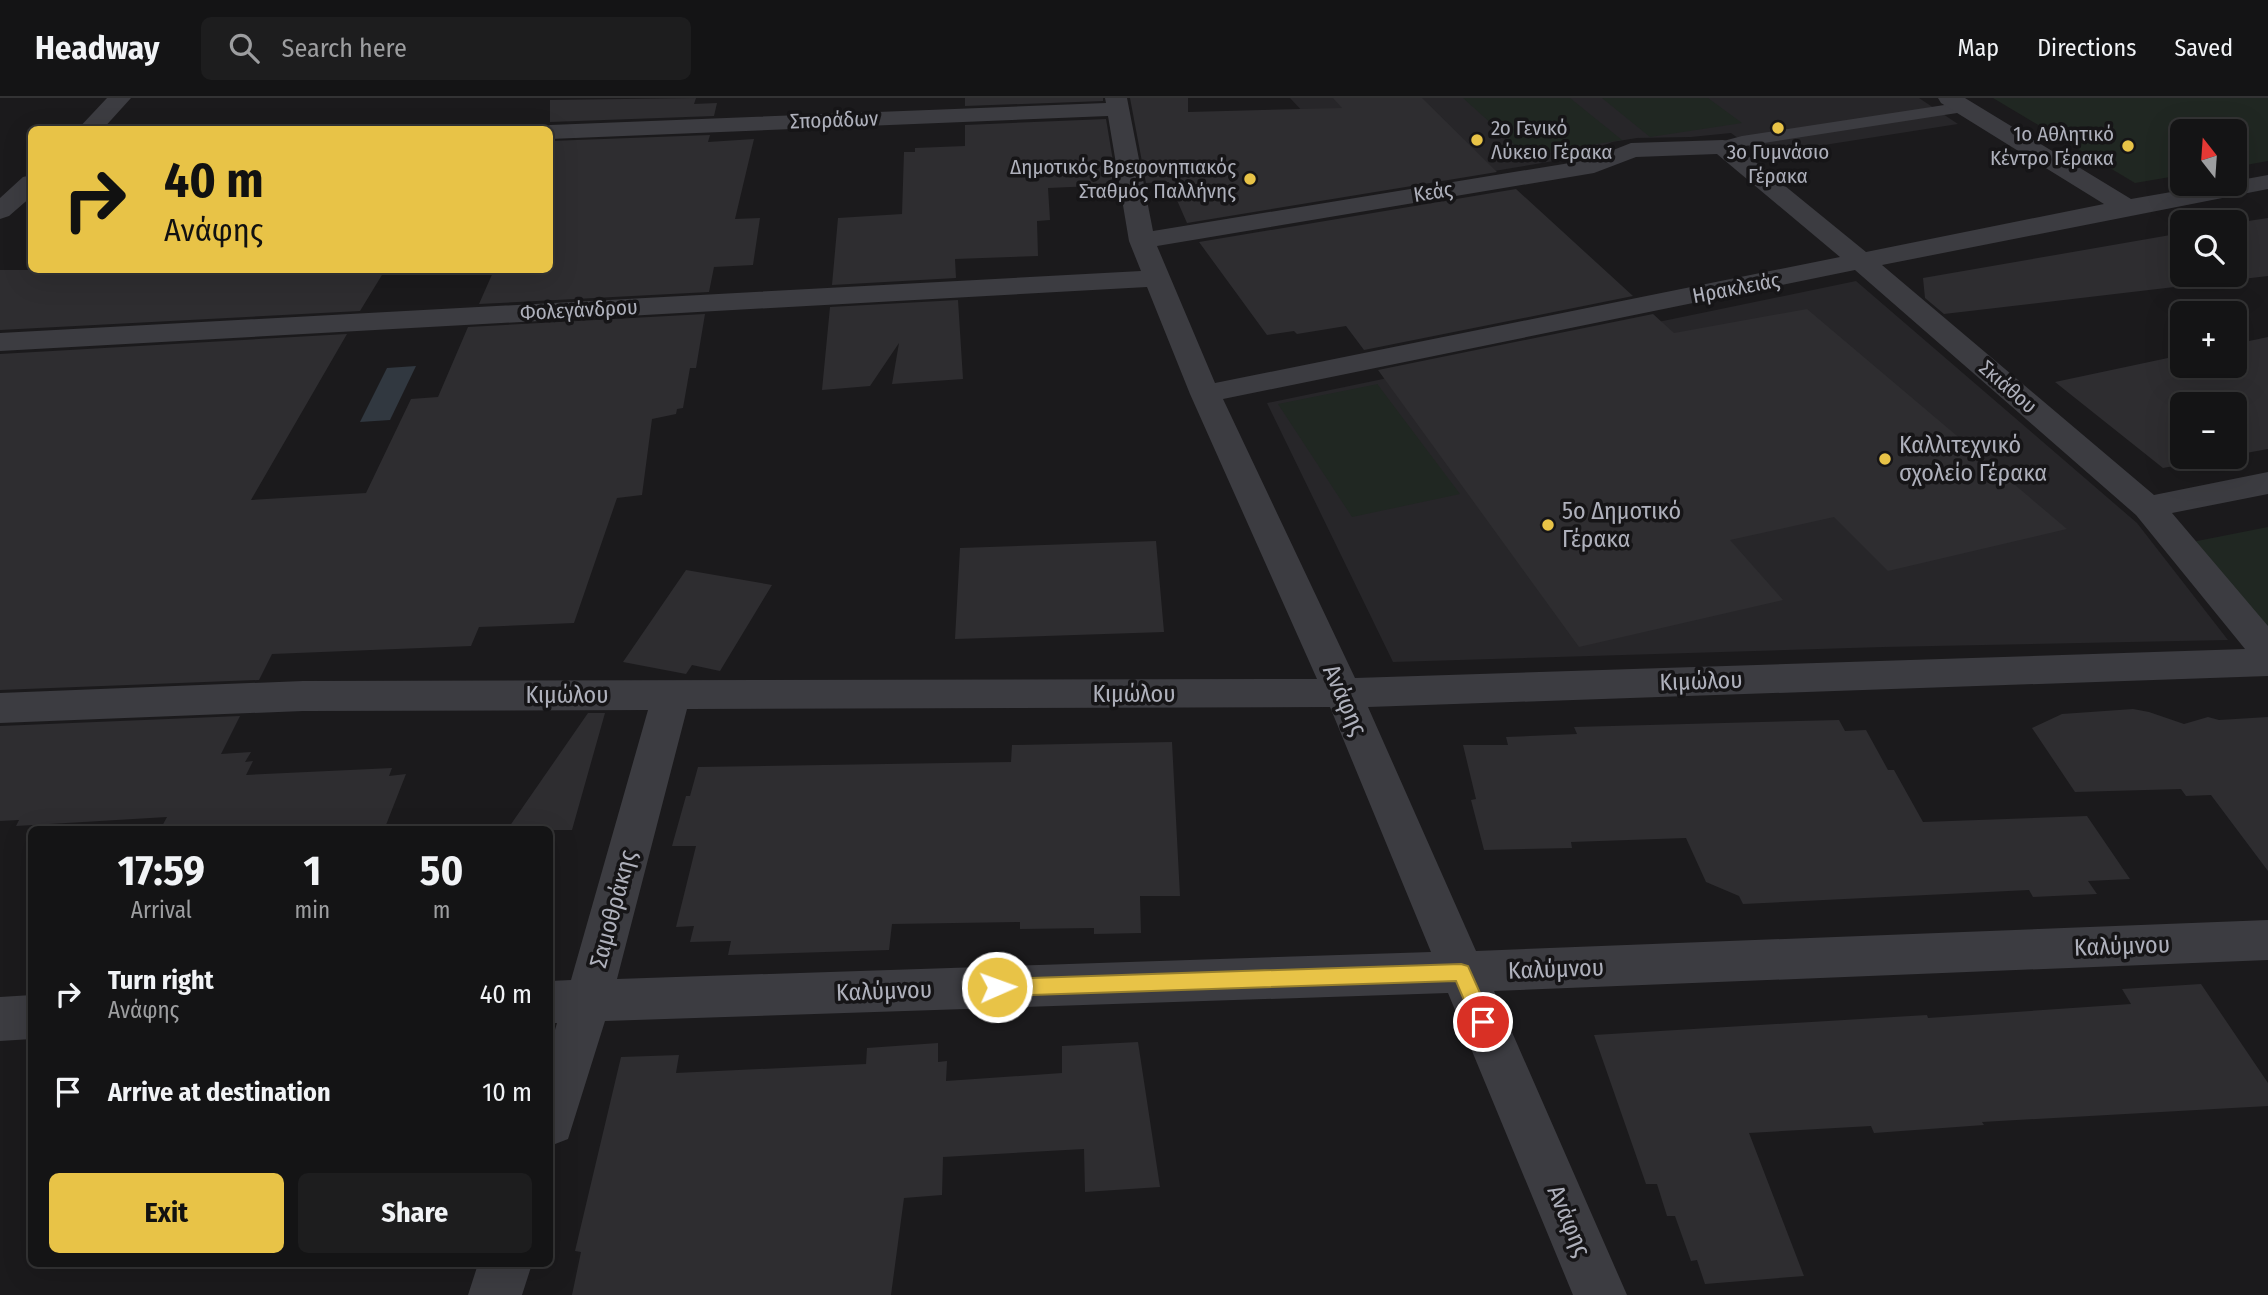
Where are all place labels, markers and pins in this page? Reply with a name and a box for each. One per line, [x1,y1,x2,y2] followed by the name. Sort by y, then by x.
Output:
[1491,115,1613,165] place label: 2ο Γενικό Λύκειο Γέρακα
[1770,120,1786,136] marker: 3ο Γυμνάσιο Γέρακα
[1990,121,2114,171] place label: 1ο Αθλητικό Κέντρο Γέρακα
[1469,132,1485,148] marker: 2ο Γενικό Λύκειο Γέρακα
[2120,138,2136,154] marker: 1ο Αθλητικό Κέντρο Γέρακα
[1727,139,1829,189] place label: 3ο Γυμνάσιο Γέρακα
[1010,154,1236,204] place label: Δημοτικός Βρεφονηπιακός Σταθμός Παλλήνης
[1242,171,1258,187] marker: Δημοτικός Βρεφονηπιακός Σταθμός Παλλήνης
[1899,431,2047,487] place label: Καλλιτεχνικό σχολείο Γέρακα
[1877,451,1893,467] marker: Καλλιτεχνικό σχολείο Γέρακα
[1562,497,1681,553] place label: 5ο Δημοτικό Γέρακα
[1540,517,1556,533] marker: 5ο Δημοτικό Γέρακα
[1453,992,1513,1052] pin

